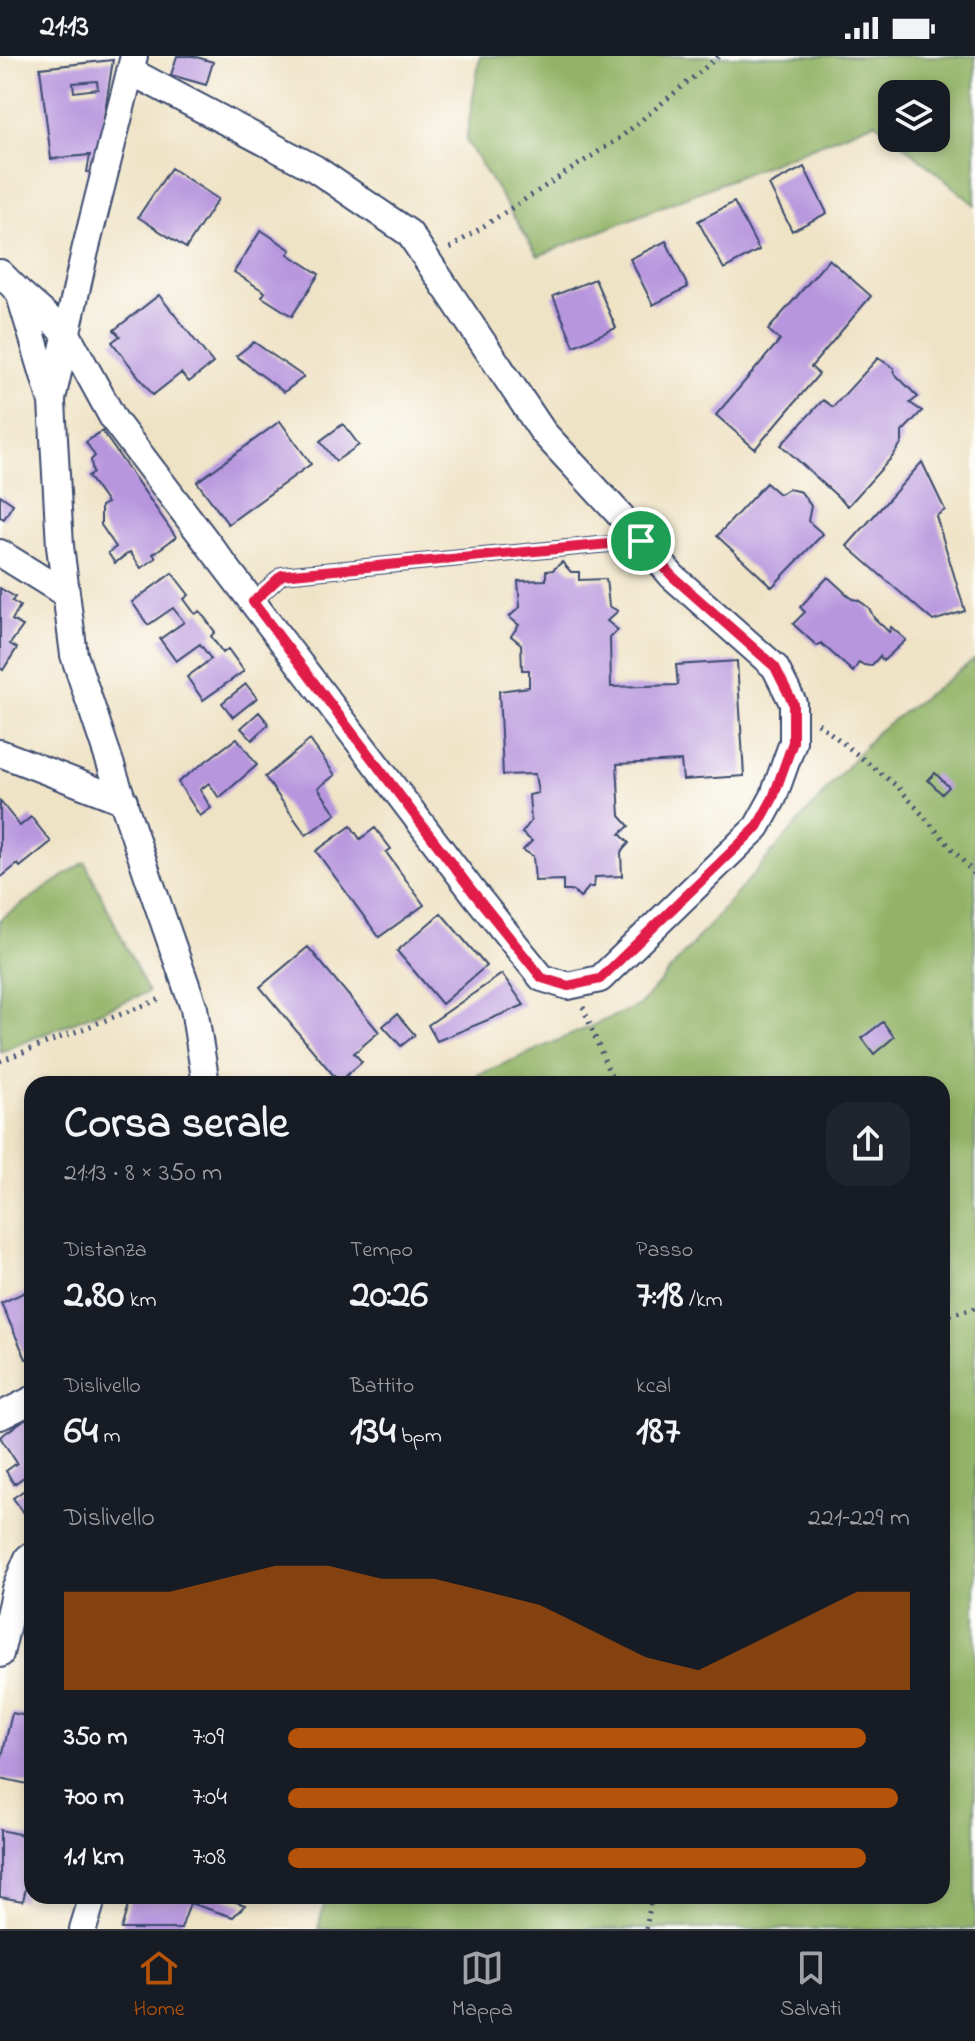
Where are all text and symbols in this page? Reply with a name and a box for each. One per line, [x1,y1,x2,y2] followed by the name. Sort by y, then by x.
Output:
[40,6,89,50] text: 21:13
[878,80,950,152] map controls
[878,80,950,152] button: layers
[607,507,675,575] pin
[619,519,663,563] icon: arrive
[64,1093,288,1157] text: Corsa serale
[826,1102,910,1186] button: share
[64,1155,222,1193] text: 21:13 · 8 × 350 m
[64,1235,147,1267] text: Distanza
[350,1235,413,1267] text: Tempo
[636,1235,693,1267] text: Passo
[64,1267,124,1326] text: 2.80
[350,1267,428,1326] text: 20:26
[636,1267,684,1326] text: 7:18
[124,1285,157,1317] text: km
[684,1285,723,1317] text: /km
[64,1371,141,1403] text: Dislivello
[350,1371,414,1403] text: Battito
[636,1371,671,1403] text: kcal
[64,1403,98,1462] text: 64
[350,1403,396,1462] text: 134
[636,1403,680,1462] text: 187
[98,1421,121,1453] text: m
[396,1421,442,1453] text: bpm
[64,1500,155,1538] text: Dislivello
[808,1500,910,1538] text: 221–229 m
[64,1719,128,1757] text: 350 m
[192,1719,224,1757] text: 7:09
[64,1779,124,1817] text: 700 m
[192,1779,227,1817] text: 7:04
[64,1839,124,1877] text: 1.1 km
[192,1839,226,1877] text: 7:08
[134,1946,185,2026] tab: Home
[452,1946,513,2026] tab: Mappa
[780,1946,841,2026] tab: Salvati

